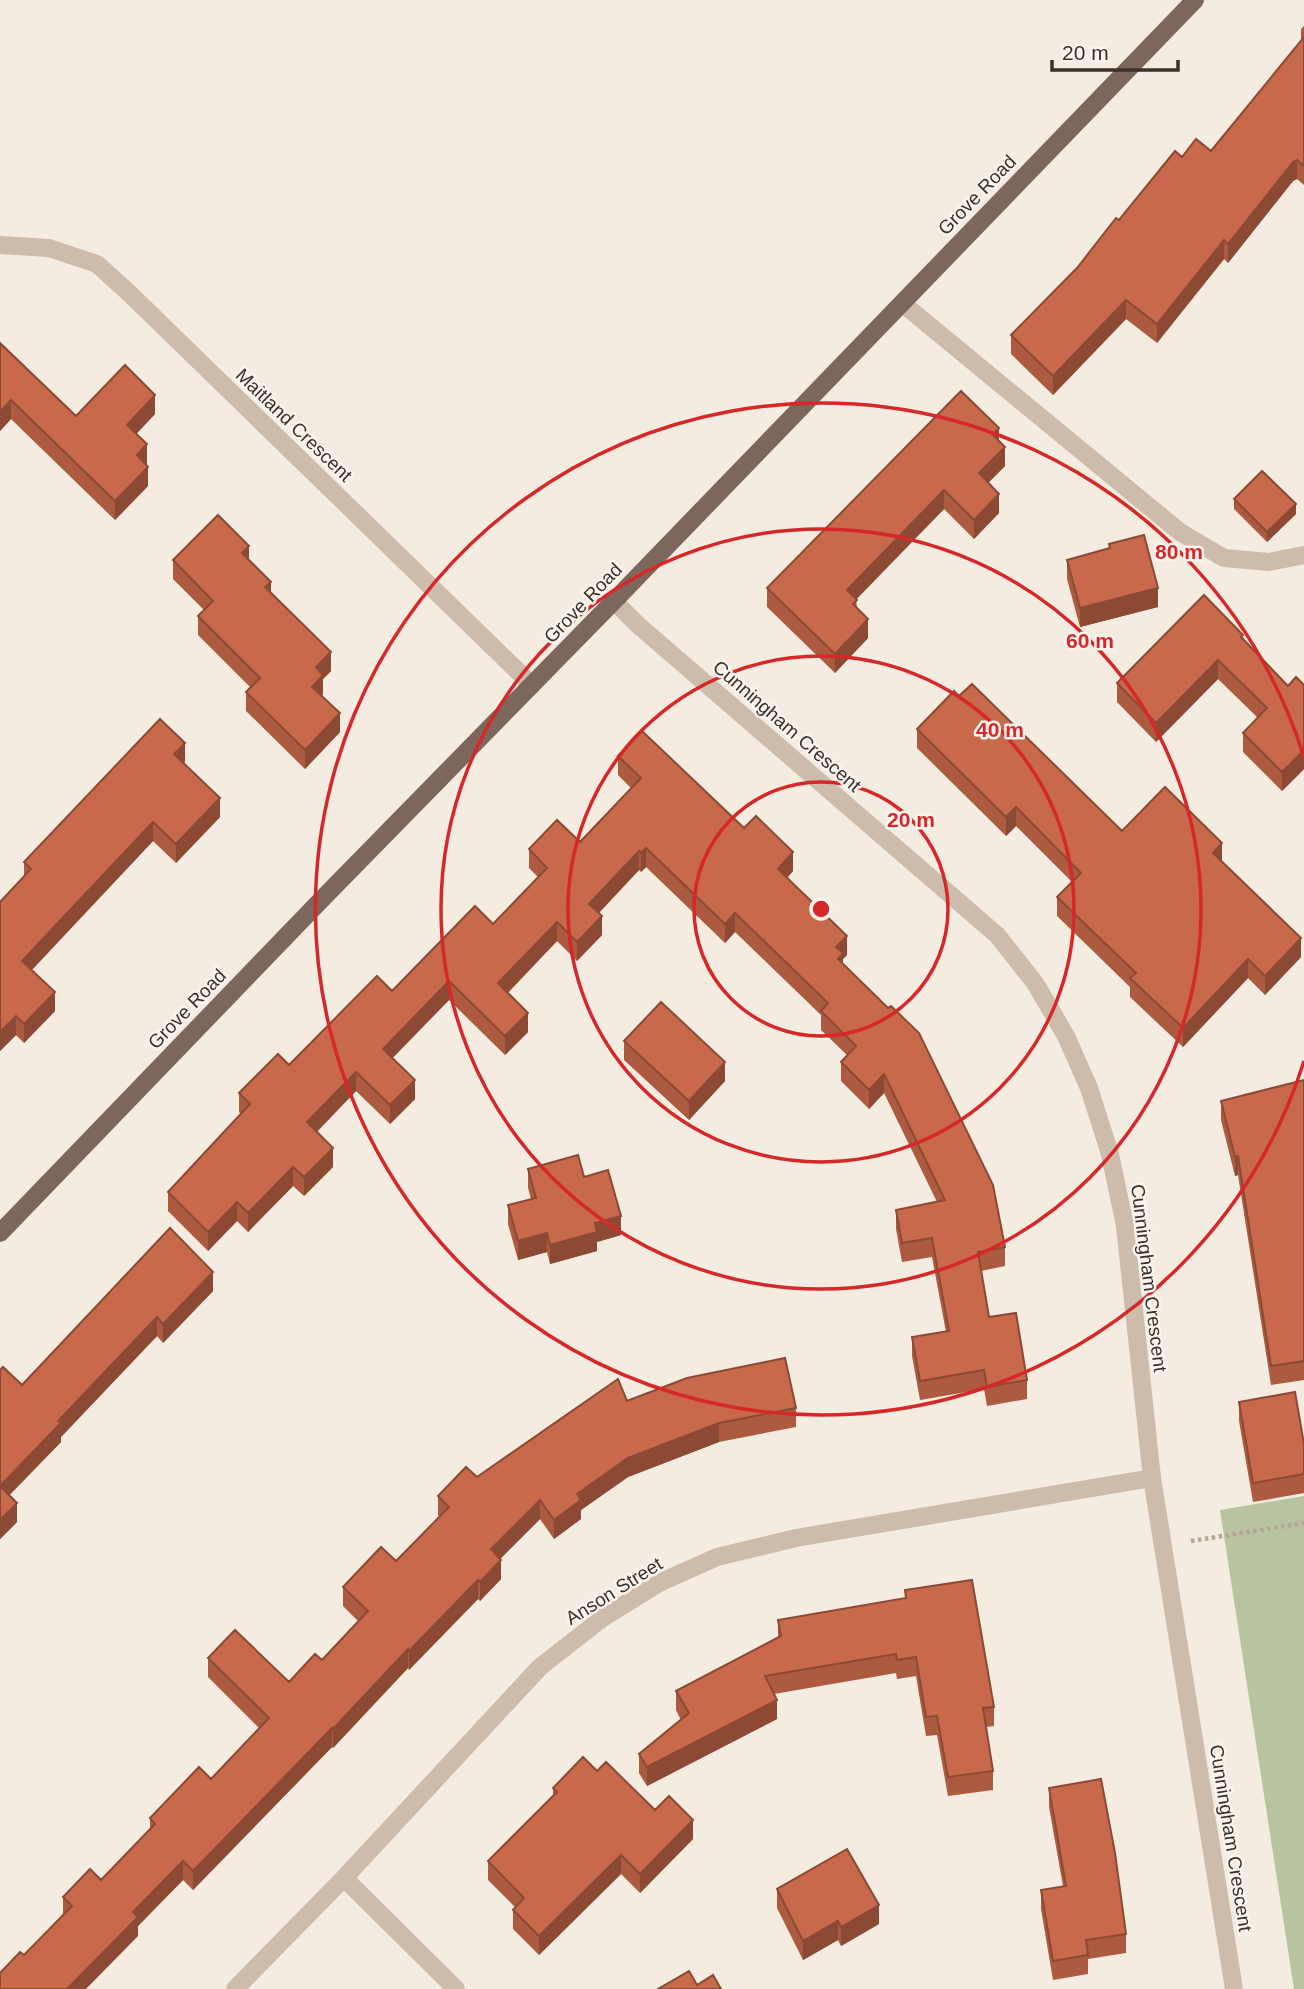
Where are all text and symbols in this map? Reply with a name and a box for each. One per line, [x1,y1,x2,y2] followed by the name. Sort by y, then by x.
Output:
[1052,28,1178,72] scale bar
[1062,41,1109,64] text: 20 m
[934,151,1020,239] street label: Grove Road
[232,364,357,486] street label: Maitland Crescent
[1155,540,1203,563] text: 80 m
[540,559,626,647] street label: Grove Road
[1066,629,1114,652] text: 60 m
[709,656,866,796] street label: Cunningham Crescent
[976,718,1024,741] text: 40 m
[887,808,935,831] text: 20 m
[809,897,833,921] centre of rings
[144,965,230,1053] street label: Grove Road
[1127,1183,1171,1374] street label: Cunningham Crescent
[562,1553,667,1629] street label: Anson Street
[1206,1743,1256,1934] street label: Cunningham Crescent

